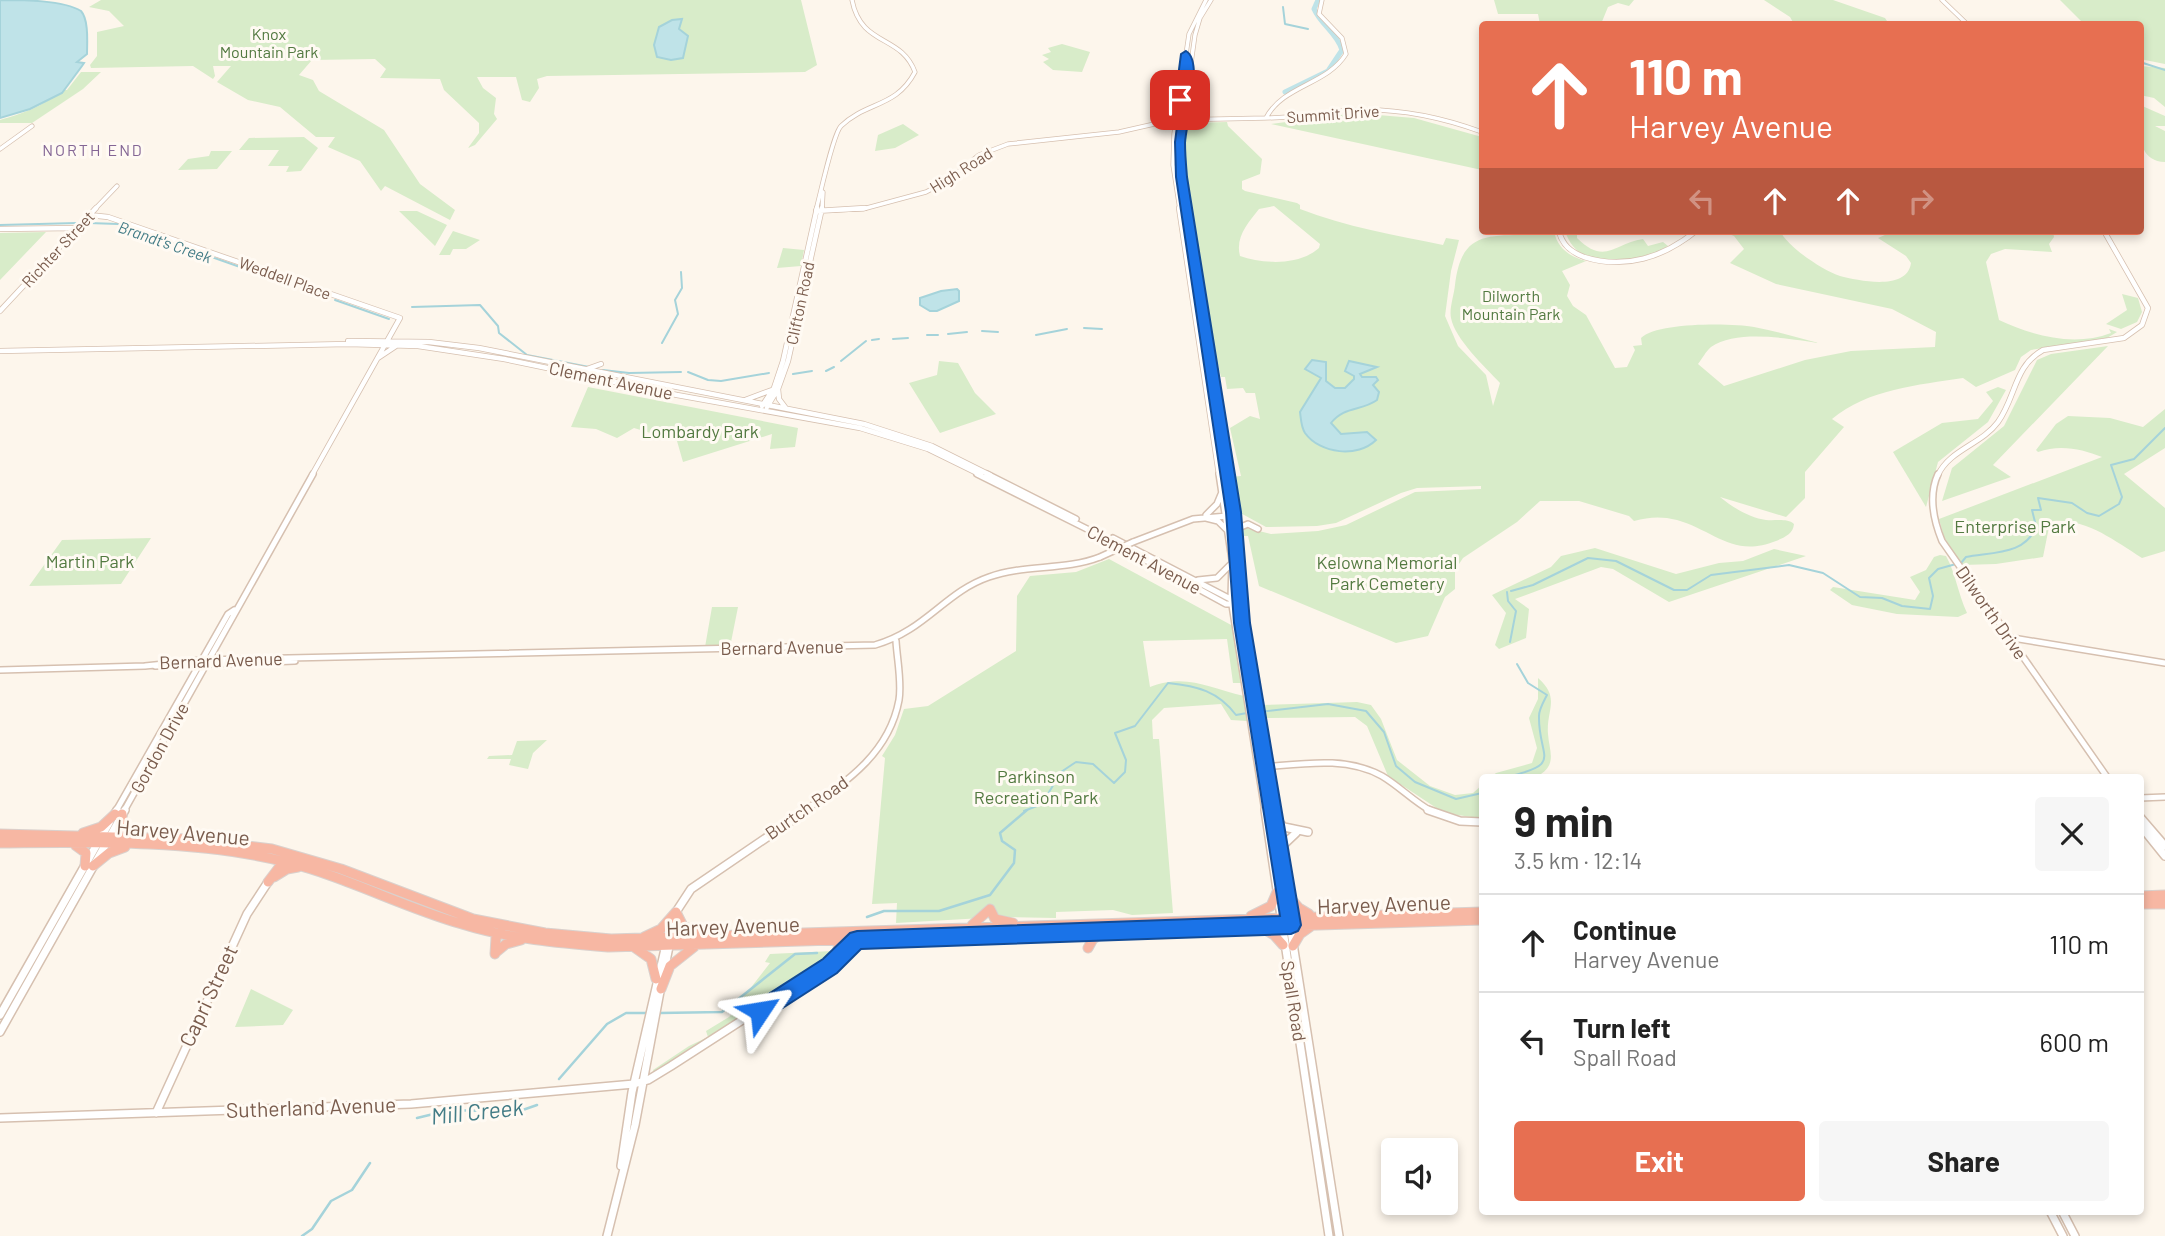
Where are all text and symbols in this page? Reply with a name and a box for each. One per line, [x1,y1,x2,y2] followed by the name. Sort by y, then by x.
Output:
[220,24,318,61] park label: Knox Mountain Park
[1629,46,1743,105] text: 110 m
[1514,49,1605,140] icon: ahead
[1150,70,1210,130] pin
[1161,81,1199,119] icon: arrive
[1286,101,1380,126] street label: Summit Drive
[1629,106,1833,144] text: Harvey Avenue
[42,140,144,159] district label: NORTH END
[926,143,996,196] street label: High Road
[1683,182,1721,220] icon: left
[1756,182,1794,220] icon: ahead
[1829,182,1867,220] icon: ahead
[1902,182,1940,220] icon: right
[17,206,98,291] street label: Richter Street
[116,217,215,266] water label: Brandt's Creek
[237,252,334,303] street label: Weddell Place
[781,260,818,346] street label: Clifton Road
[1462,286,1560,323] park label: Dilworth Mountain Park
[547,356,675,404] street label: Clement Avenue
[641,420,759,442] park label: Lombardy Park
[1954,515,2076,537] park label: Enterprise Park
[1084,520,1205,598] street label: Clement Avenue
[46,550,134,572] park label: Martin Park
[1317,551,1457,594] park label: Kelowna Memorial Park Cemetery
[1952,561,2032,663] street label: Dilworth Drive
[720,635,844,659] street label: Bernard Avenue
[159,647,283,673] street label: Bernard Avenue
[125,698,193,797] street label: Gordon Drive
[974,765,1098,808] park label: Parkinson Recreation Park
[761,771,852,844] street label: Burtch Road
[1514,795,1613,845] text: 9 min
[2035,797,2109,871] button: close
[115,813,251,850] street label: Harvey Avenue
[1514,846,1642,874] text: 3.5 km · 12:14
[1317,889,1451,918] street label: Harvey Avenue
[666,911,800,940] street label: Harvey Avenue
[1573,914,1677,945] text: Continue
[1514,924,1552,962] icon: ahead
[2049,928,2109,959] text: 110 m
[173,940,242,1050] street label: Capri Street
[1573,945,1720,973] text: Harvey Avenue
[1277,959,1311,1043] street label: Spall Road
[723,974,797,1048] position arrow
[1573,1012,1671,1043] text: Turn left
[1514,1022,1552,1060] icon: left
[2040,1026,2109,1057] text: 600 m
[1573,1043,1677,1071] text: Spall Road
[225,1091,396,1122] street label: Sutherland Avenue
[429,1092,525,1130] water label: Mill Creek
[1514,1121,1805,1201] button: Exit
[1819,1121,2109,1201] button: Share
[1381,1138,1458,1215] map controls
[1381,1138,1458,1215] button: sound

